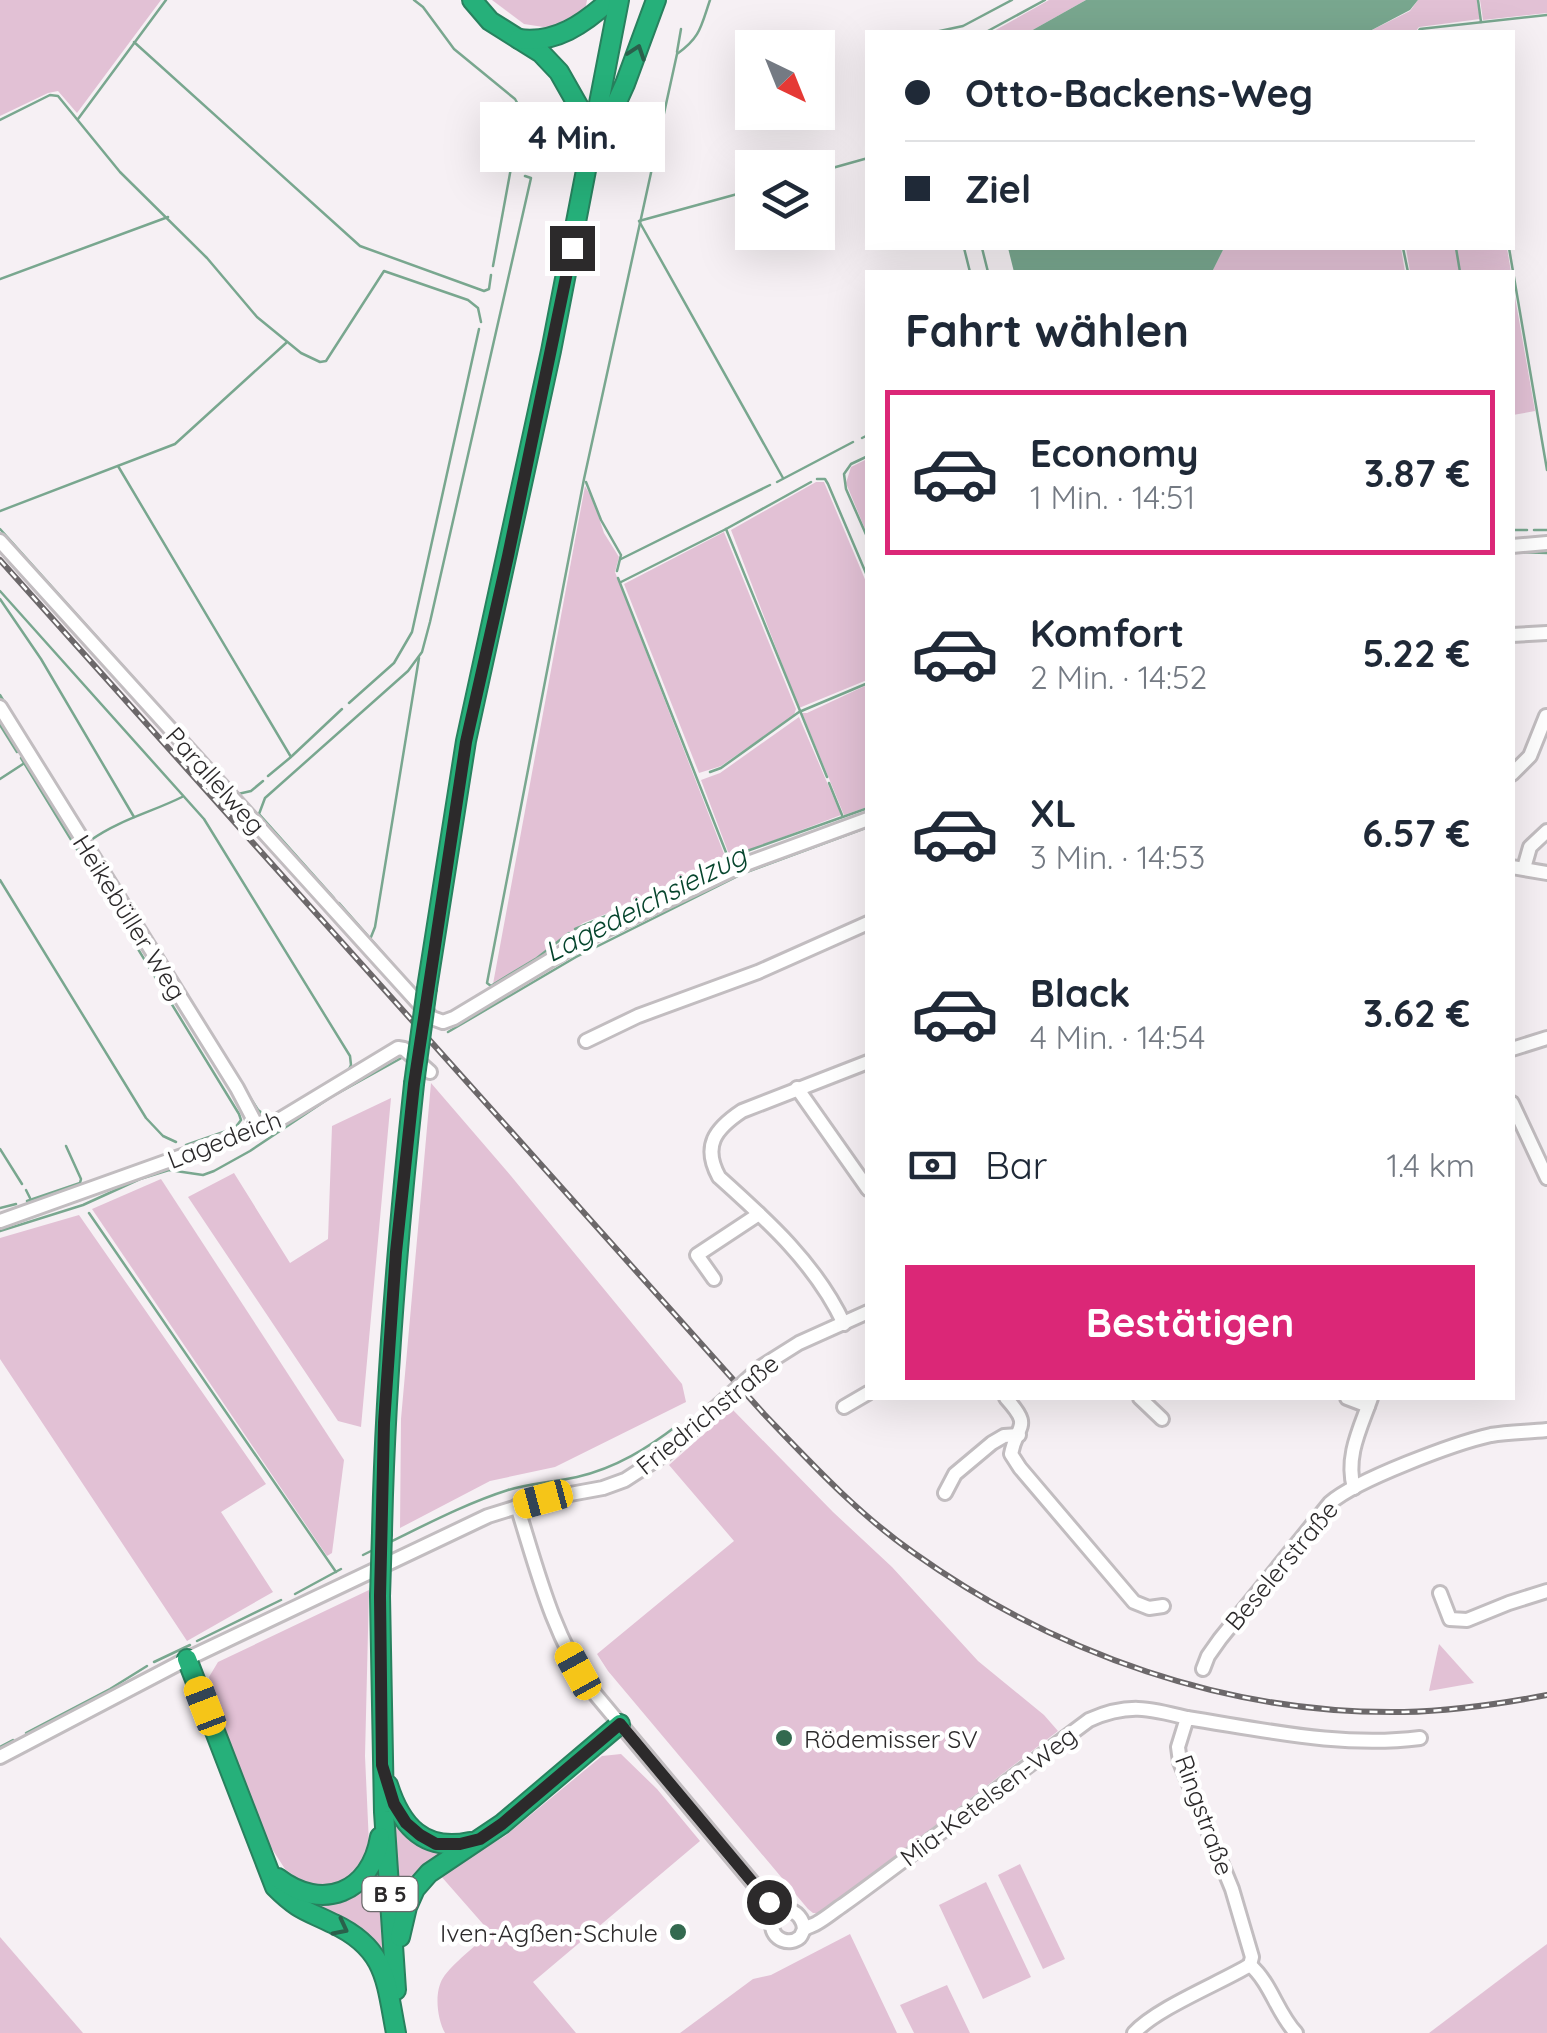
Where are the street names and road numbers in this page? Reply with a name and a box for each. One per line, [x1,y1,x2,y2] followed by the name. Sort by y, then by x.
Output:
[160,720,272,840] street label: Parallelweg
[67,829,193,1005] street label: Heikebüller Weg
[163,1103,285,1175] street label: Lagedeich
[630,1347,784,1481] street label: Friedrichstraße
[1218,1494,1344,1636] street label: Beselerstraße
[894,1720,1082,1872] street label: Mia-Ketelsen-Weg
[1169,1751,1241,1879] street label: Ringstraße
[362,1877,418,1911] road number: B 5

